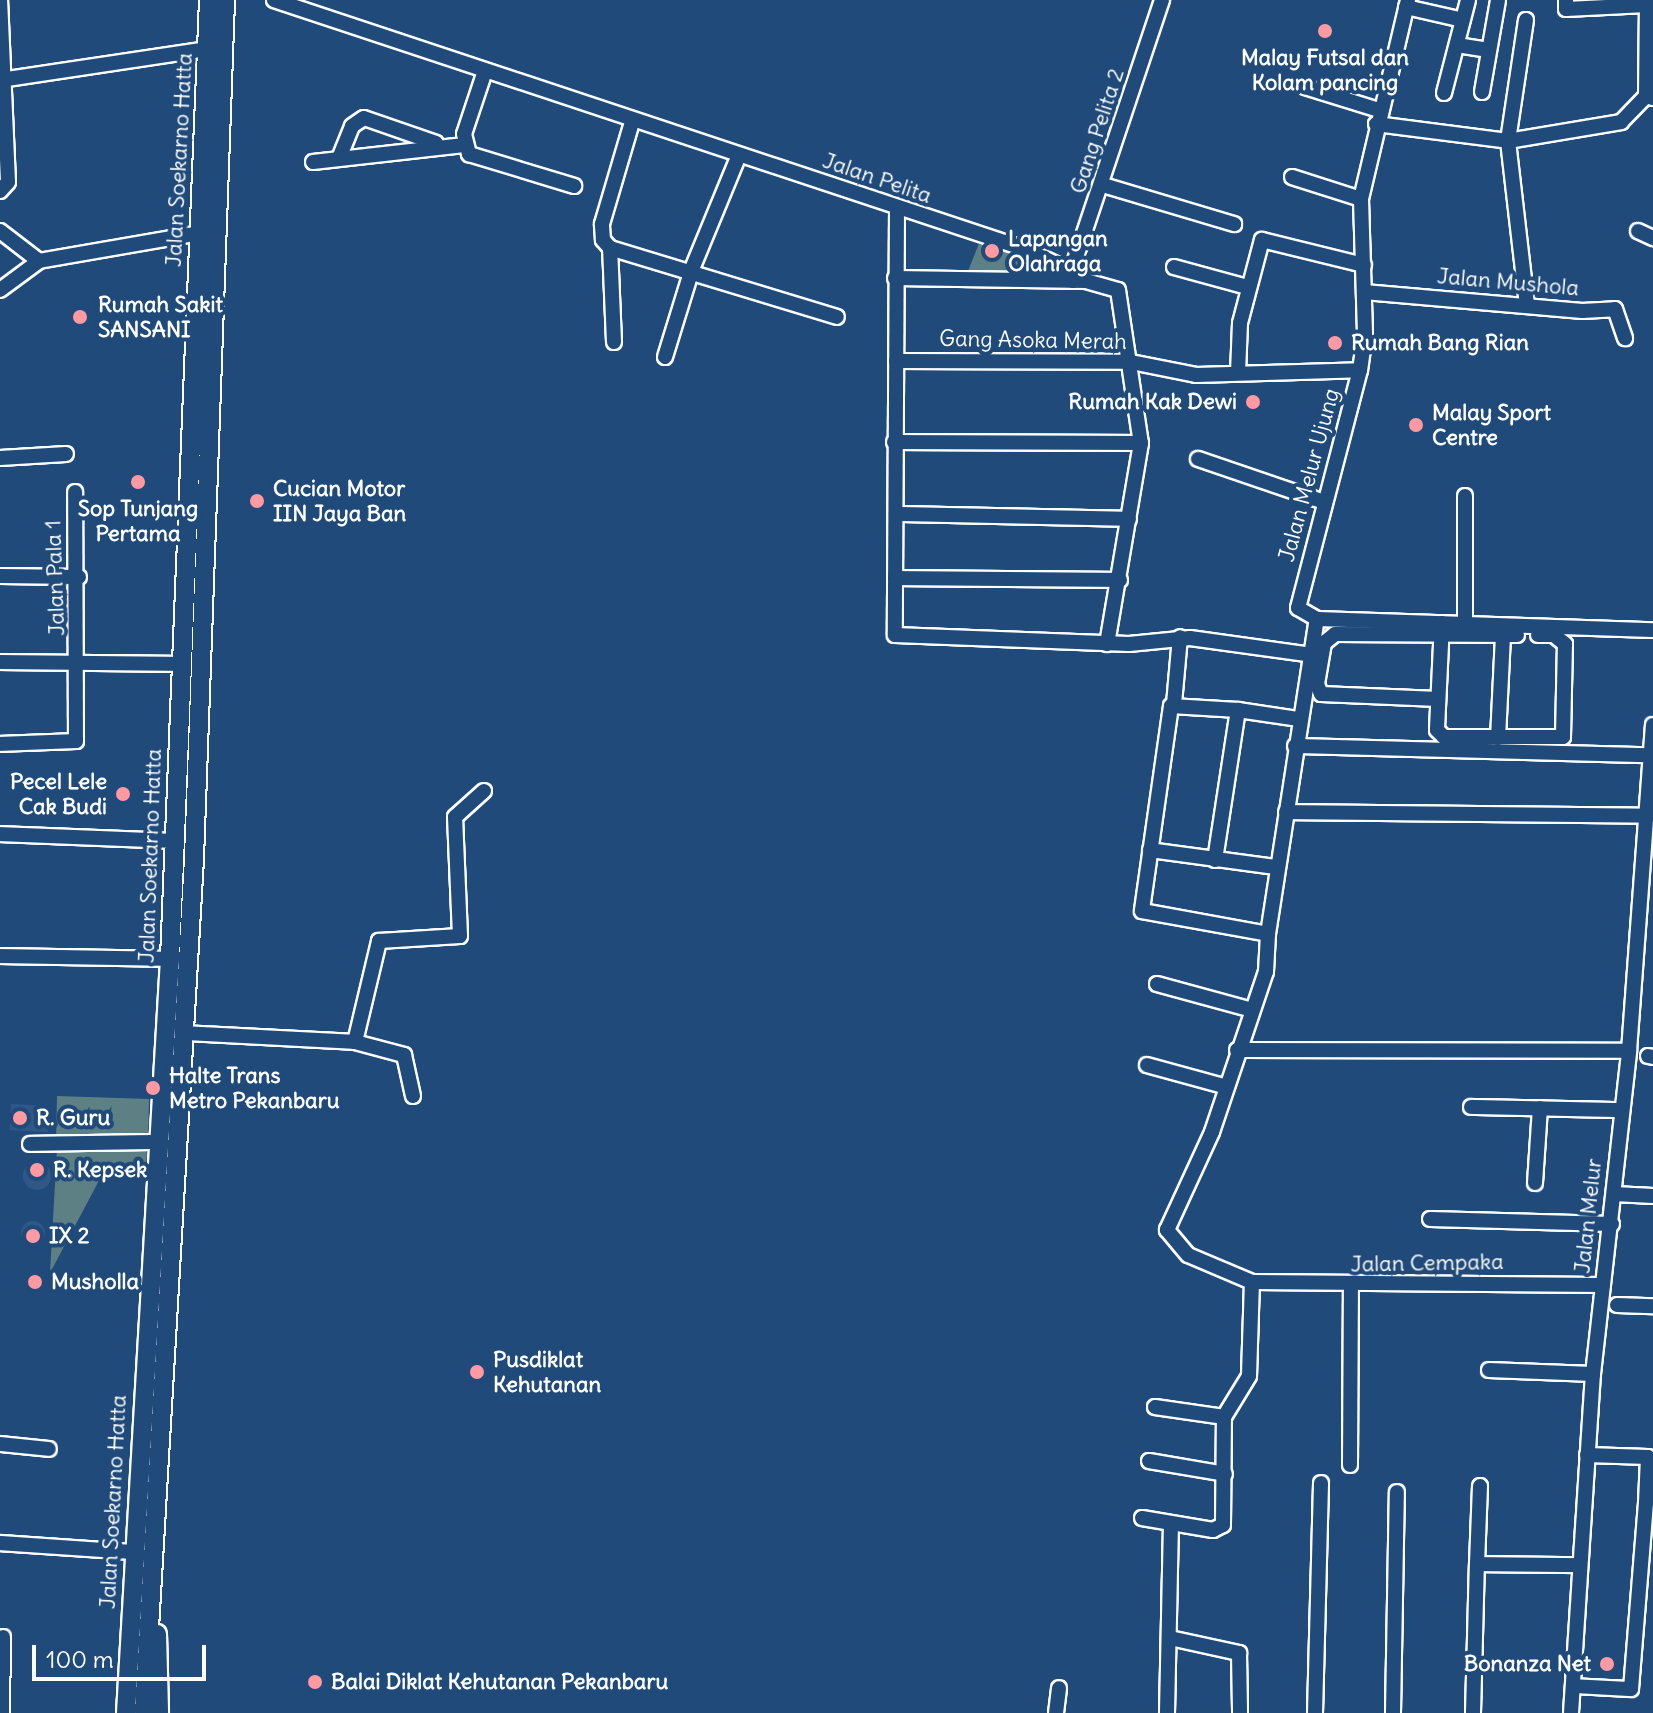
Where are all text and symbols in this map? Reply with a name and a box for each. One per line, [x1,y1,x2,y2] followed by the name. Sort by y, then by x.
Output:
[1316,22,1334,40] marker: Malay Futsal dan Kolam pancing
[1241,44,1409,96] place label: Malay Futsal dan Kolam pancing
[160,52,198,268] street label: Jalan Soekarno Hatta
[1064,65,1130,197] street label: Gang Pelita 2
[819,147,935,209] street label: Jalan Pelita
[1008,225,1108,276] place label: Lapangan Olahraga
[983,242,1001,260] marker: Lapangan Olahraga
[1436,263,1580,301] street label: Jalan Mushola
[98,291,223,342] place label: Rumah Sakit SANSANI
[69,306,91,328] marker: Rumah Sakit SANSANI
[939,325,1127,355] street label: Gang Asoka Merah
[1351,330,1529,356] place label: Rumah Bang Rian
[1326,334,1344,352] marker: Rumah Bang Rian
[1273,385,1345,565] street label: Jalan Melur Ujung
[1068,389,1237,415] place label: Rumah Kak Dewi
[1244,393,1262,411] marker: Rumah Kak Dewi
[1432,399,1551,450] place label: Malay Sport Centre
[1407,416,1425,434] marker: Malay Sport Centre
[129,473,147,491] marker: Sop Tunjang Pertama
[273,475,406,526] place label: Cucian Motor IIN Jaya Ban
[248,492,266,510] marker: Cucian Motor IIN Jaya Ban
[78,495,198,546] place label: Sop Tunjang Pertama
[40,520,70,636] street label: Jalan Pala 1
[133,748,167,964] street label: Jalan Soekarno Hatta
[10,768,107,820] place label: Pecel Lele Cak Budi
[114,785,132,803] marker: Pecel Lele Cak Budi
[169,1062,339,1114] place label: Halte Trans Metro Pekanbaru
[144,1079,162,1097] marker: Halte Trans Metro Pekanbaru
[36,1105,110,1131] place label: R. Guru
[11,1109,29,1127] marker: R. Guru
[53,1157,147,1183] place label: R. Kepsek
[1569,1157,1607,1275] street label: Jalan Melur
[28,1161,46,1179] marker: R. Kepsek
[49,1223,90,1249] place label: IX 2
[24,1227,42,1245] marker: IX 2
[1350,1248,1504,1278] street label: Jalan Cempaka
[51,1269,139,1295] place label: Musholla
[26,1273,44,1291] marker: Musholla
[493,1346,601,1398] place label: Pusdiklat Kehutanan
[468,1363,486,1381] marker: Pusdiklat Kehutanan
[94,1394,132,1610] street label: Jalan Soekarno Hatta
[36,1629,210,1679] scale bar
[46,1644,114,1674] text: 100 m
[1464,1651,1591,1677] place label: Bonanza Net
[1598,1655,1616,1673] marker: Bonanza Net
[331,1669,668,1695] place label: Balai Diklat Kehutanan Pekanbaru
[306,1673,324,1691] marker: Balai Diklat Kehutanan Pekanbaru

